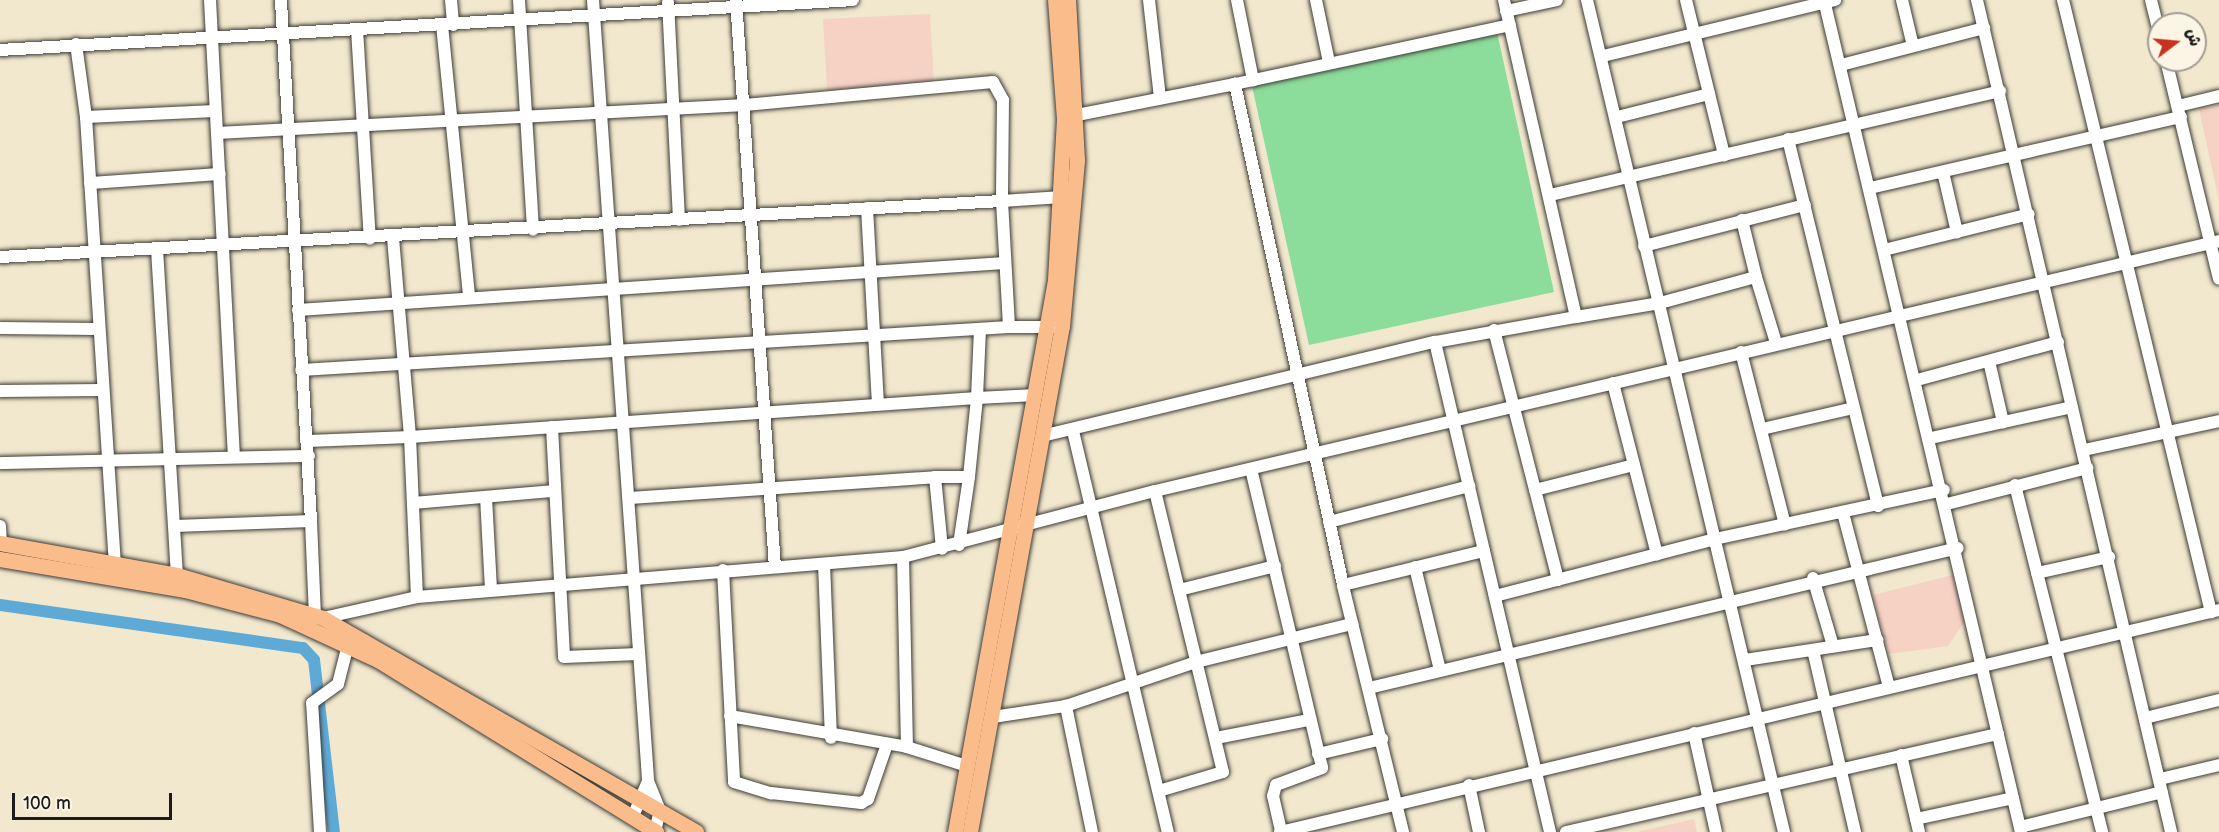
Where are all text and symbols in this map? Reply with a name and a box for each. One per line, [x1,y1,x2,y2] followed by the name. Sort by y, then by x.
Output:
[2147,12,2207,72] north arrow
[2181,26,2204,49] text: ش
[15,781,176,819] scale bar
[23,793,71,814] text: 100 m

